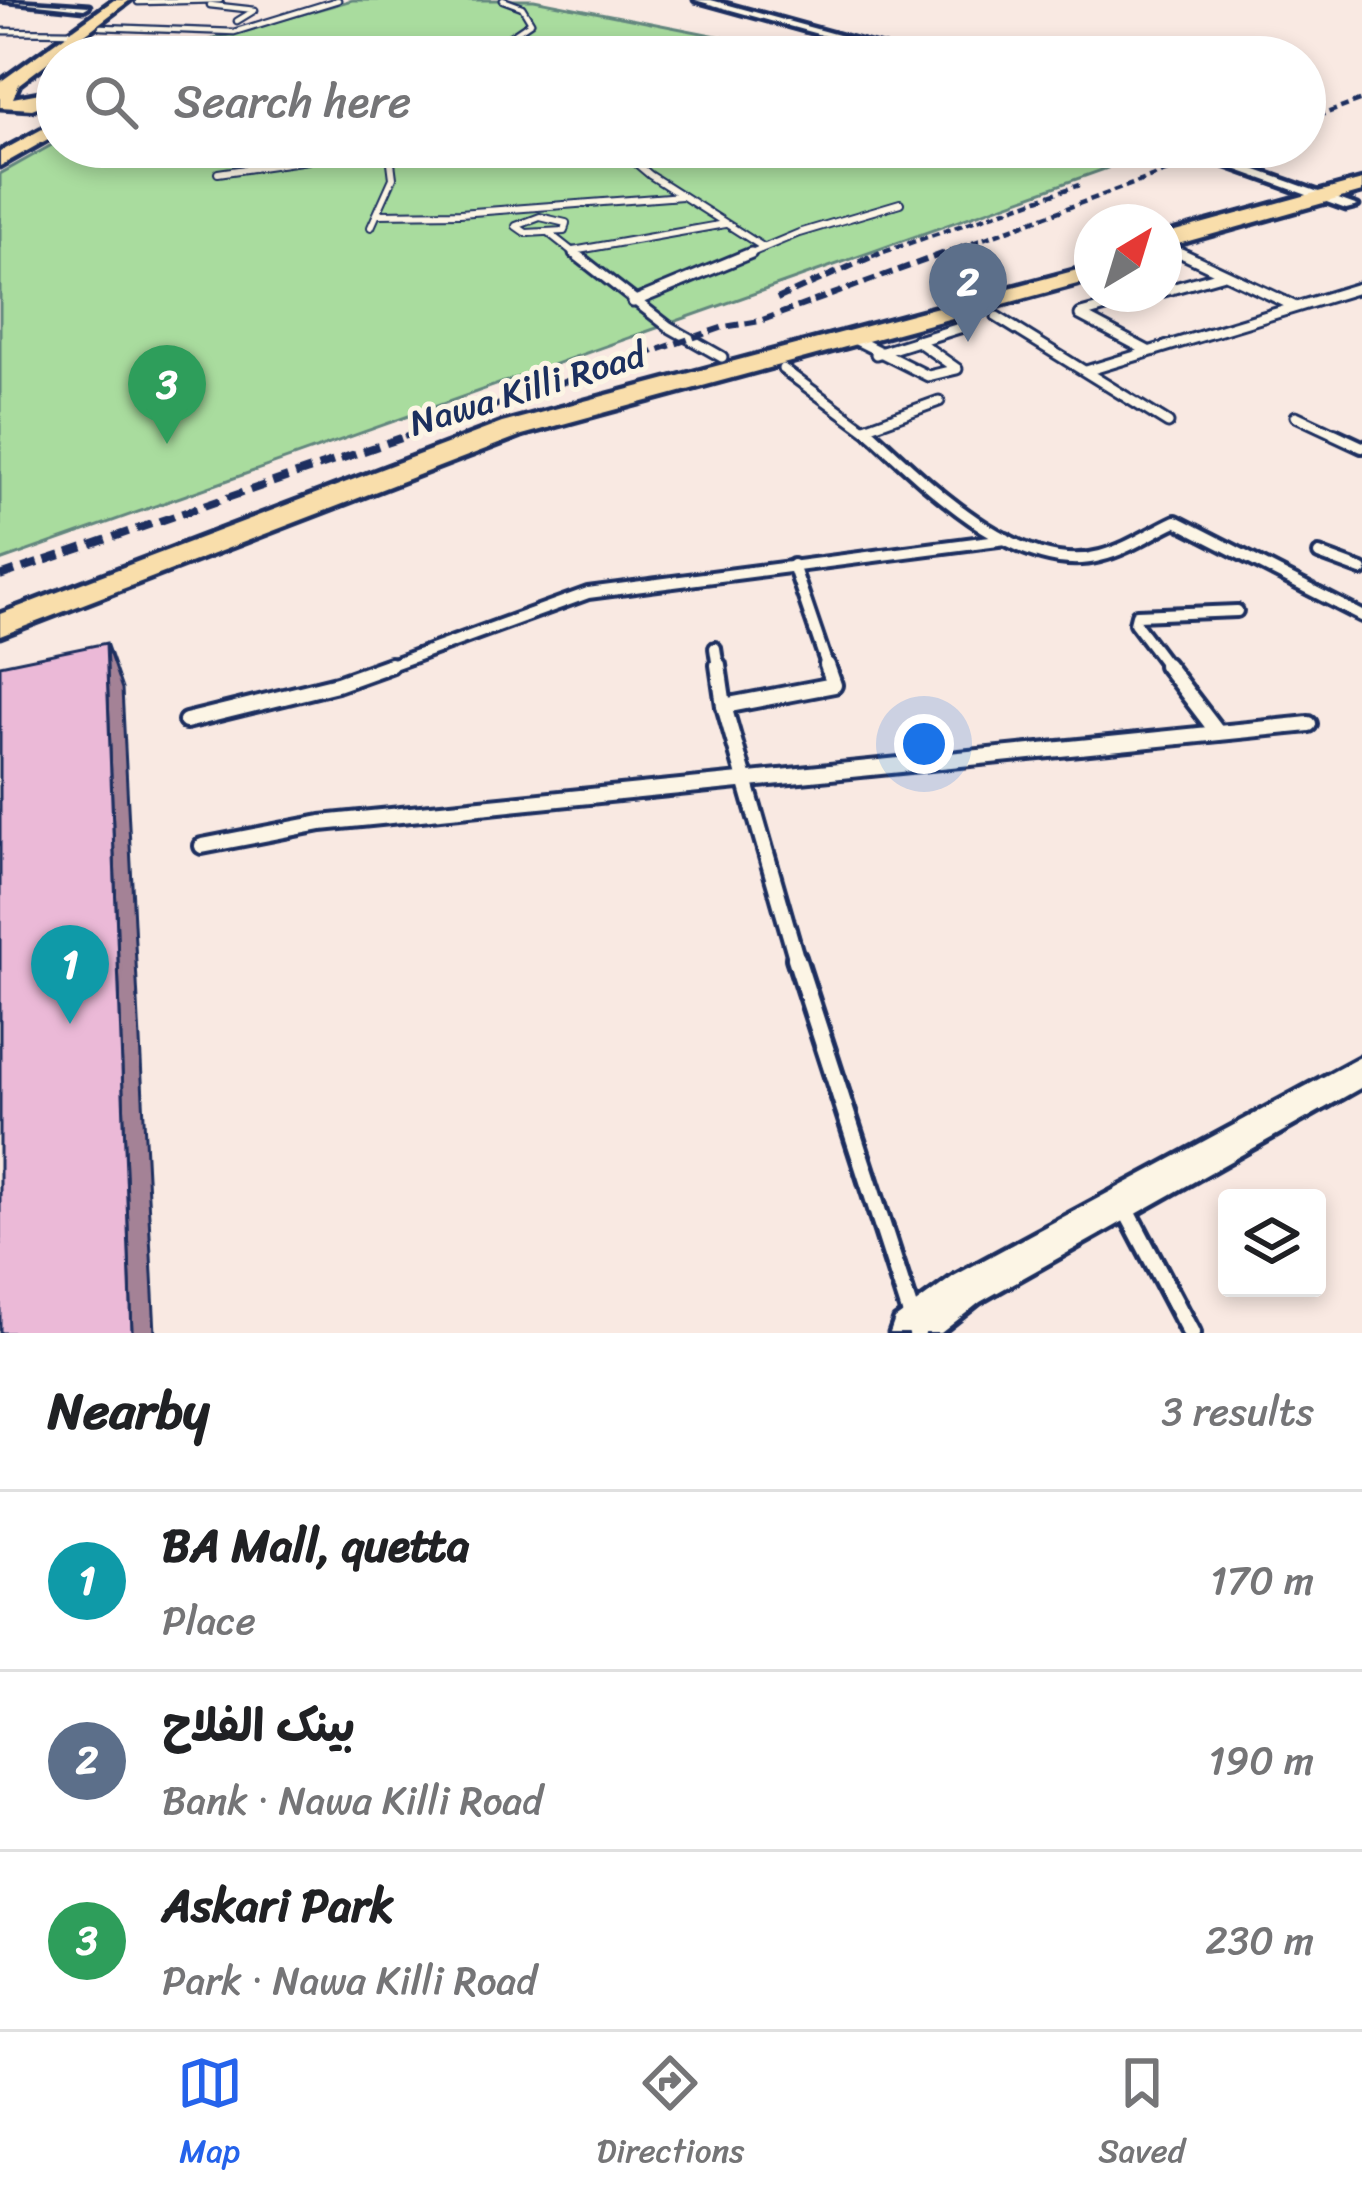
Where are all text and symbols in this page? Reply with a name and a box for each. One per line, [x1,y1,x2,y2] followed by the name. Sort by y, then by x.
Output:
[36,36,1326,168] search box
[174,62,411,142] text: Search here
[78,69,144,135] icon: search
[1074,204,1182,312] north arrow
[929,243,1007,342] pin: 2
[401,322,656,455] street label: Nawa Killi Road
[128,345,206,444] pin: 3
[894,714,954,774] your location
[31,925,109,1024] pin: 1
[1218,1189,1326,1297] map controls
[1218,1189,1326,1297] button: layers
[48,1366,209,1456] text: Nearby
[1161,1377,1314,1446] text: 3 results
[162,1506,470,1586] text: BA Mall, quetta
[79,1546,95,1615] text: 1
[1210,1546,1314,1615] text: 170 m
[162,1586,256,1655] text: Place
[162,1686,355,1766] text: بینک الفلاح
[76,1726,98,1795] text: 2
[1209,1726,1314,1795] text: 190 m
[162,1766,543,1835] text: Bank · Nawa Killi Road
[162,1866,394,1946] text: Askari Park
[76,1906,98,1975] text: 3
[1205,1906,1314,1975] text: 230 m
[162,1946,537,2015] text: Park · Nawa Killi Road
[177,2050,243,2180] tab: Map
[597,2050,744,2180] tab: Directions
[1098,2050,1185,2180] tab: Saved

